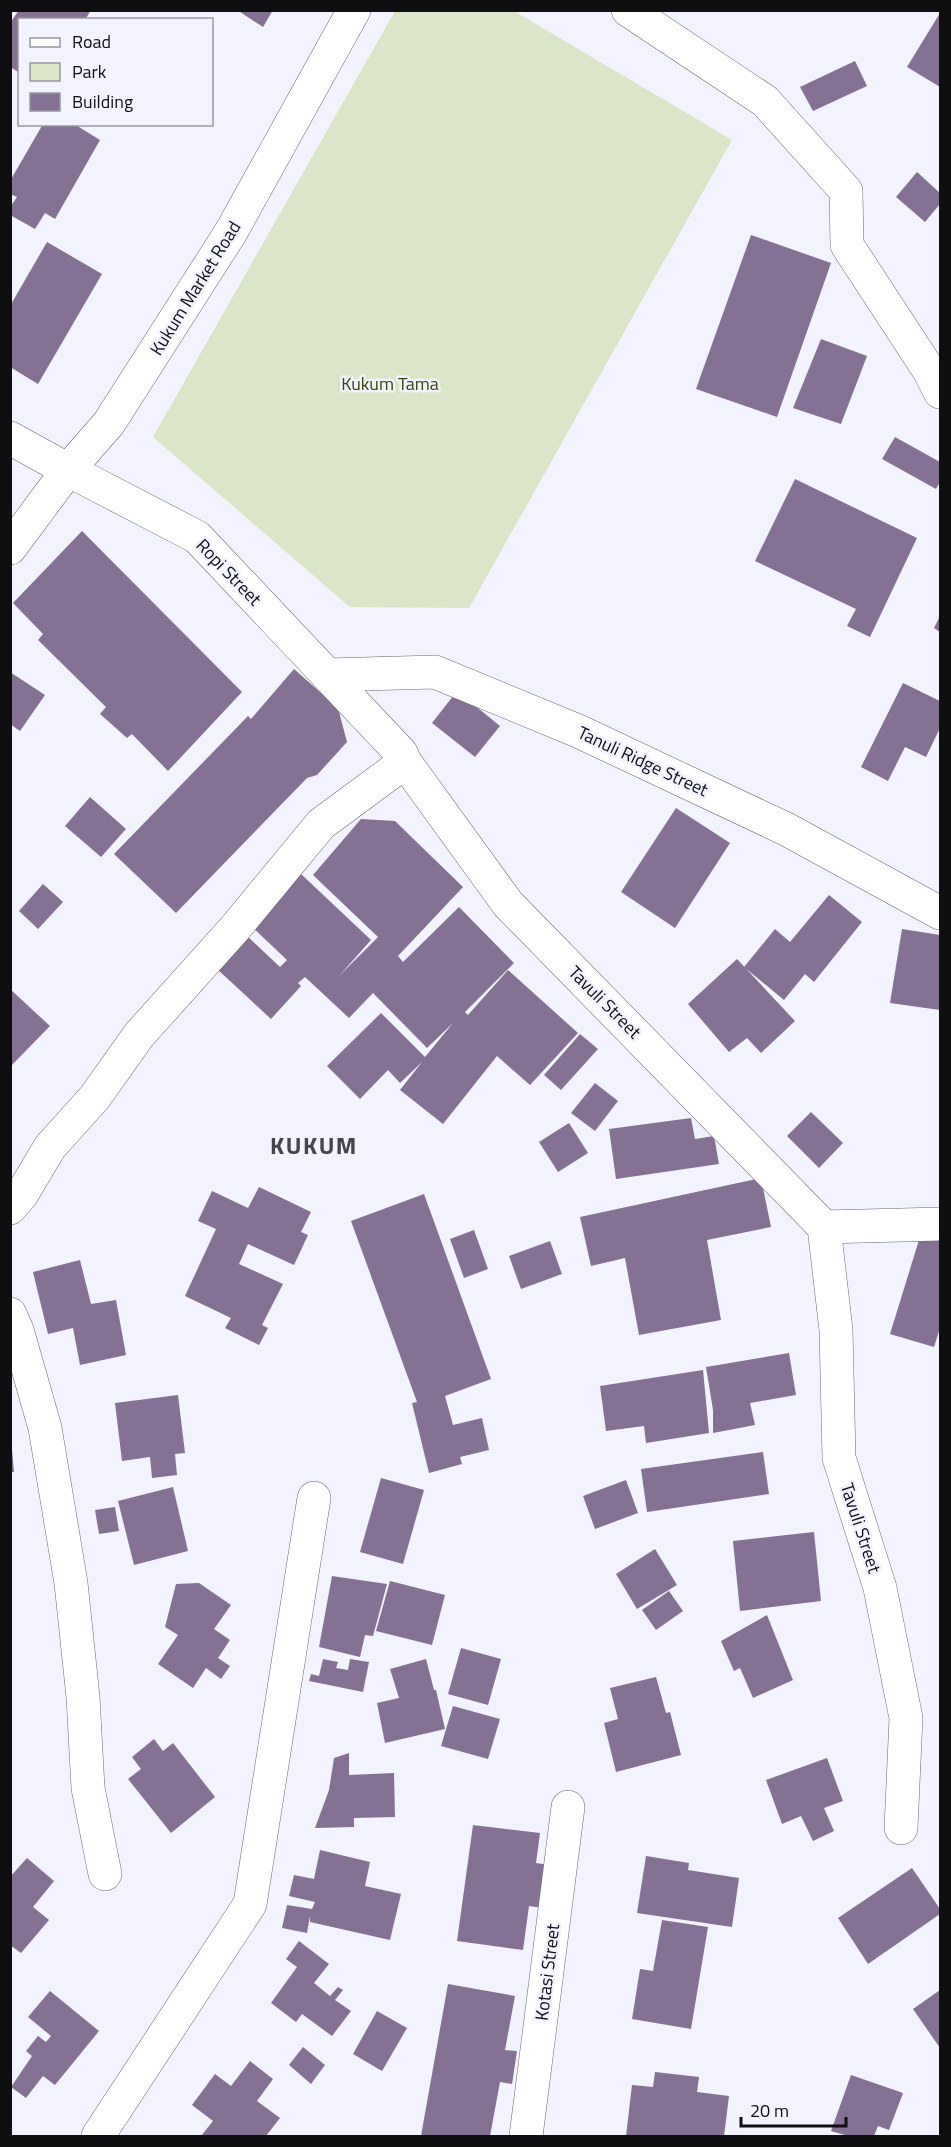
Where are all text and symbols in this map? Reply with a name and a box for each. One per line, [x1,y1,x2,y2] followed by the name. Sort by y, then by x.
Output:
[18,18,213,126] legend
[72,28,111,55] text: Road
[72,58,107,85] text: Park
[72,88,133,115] text: Building
[143,216,247,360] street label: Kukum Market Road
[341,370,439,397] park label: Kukum Tama
[190,532,268,612] street label: Ropi Street
[573,719,713,803] street label: Tanuli Ridge Street
[562,959,648,1045] street label: Tavuli Street
[270,1127,358,1163] district label: KUKUM
[834,1479,888,1577] street label: Tavuli Street
[528,1921,566,2022] street label: Kotasi Street
[741,2090,846,2128] scale bar
[750,2097,789,2124] text: 20 m

